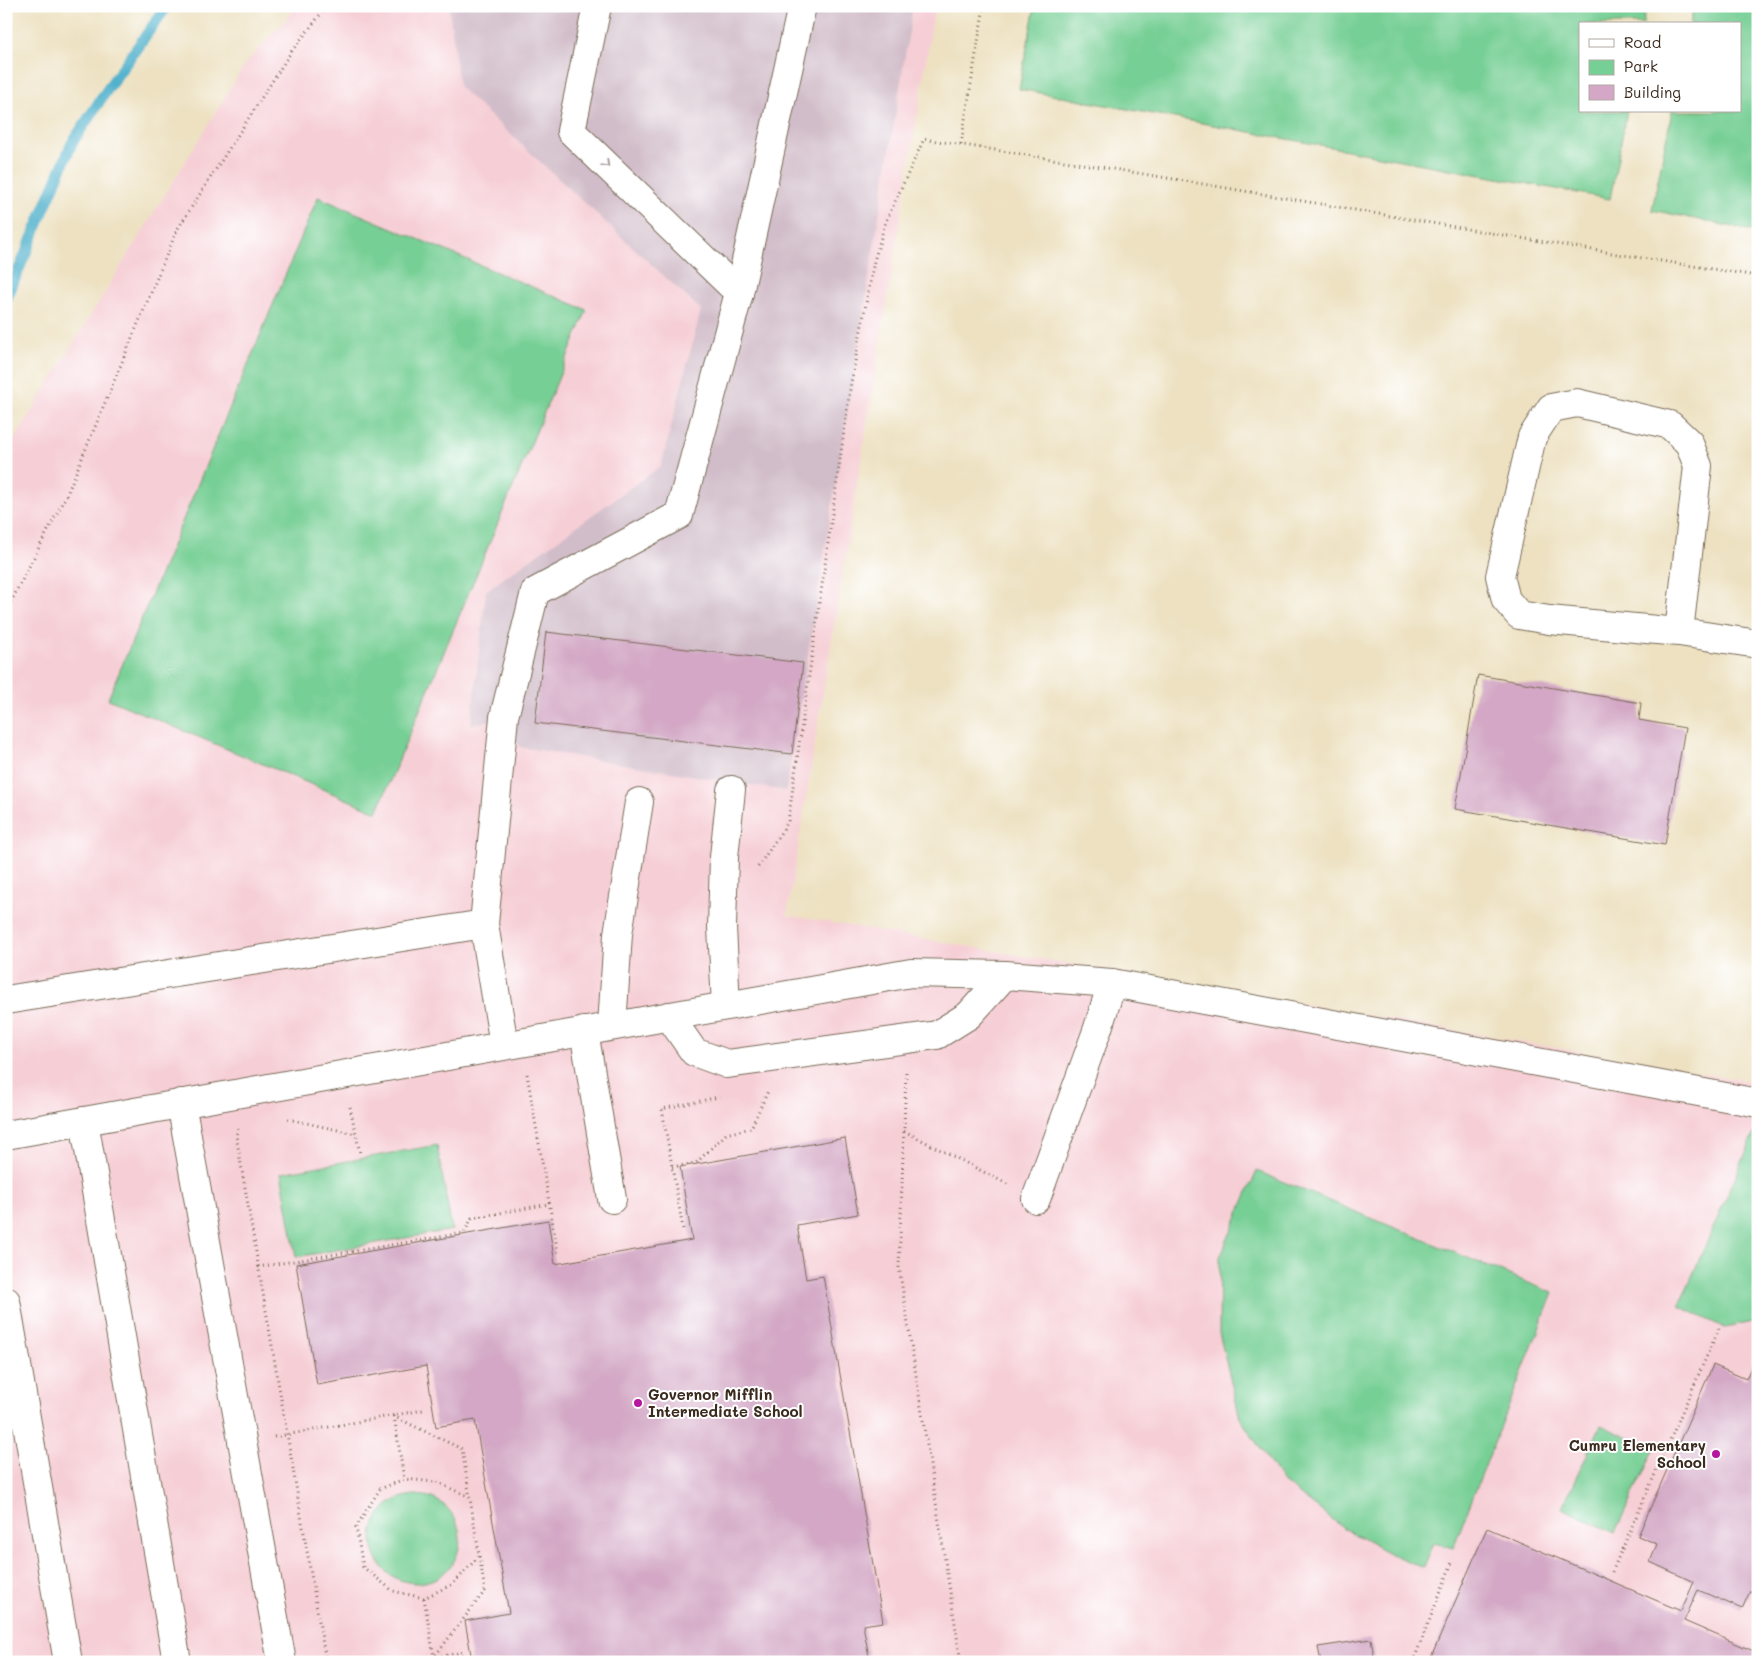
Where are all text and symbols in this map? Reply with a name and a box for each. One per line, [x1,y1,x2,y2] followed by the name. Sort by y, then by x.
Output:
[1579,22,1742,112] legend
[1624,32,1661,52] text: Road
[1624,56,1658,76] text: Park
[1624,82,1681,102] text: Building
[601,159,610,168] one-way arrow
[648,1384,803,1421] place label: Governor Mifflin Intermediate School
[632,1397,644,1409] marker: Governor Mifflin Intermediate School
[1569,1435,1706,1472] place label: Cumru Elementary School
[1710,1448,1722,1460] marker: Cumru Elementary School

